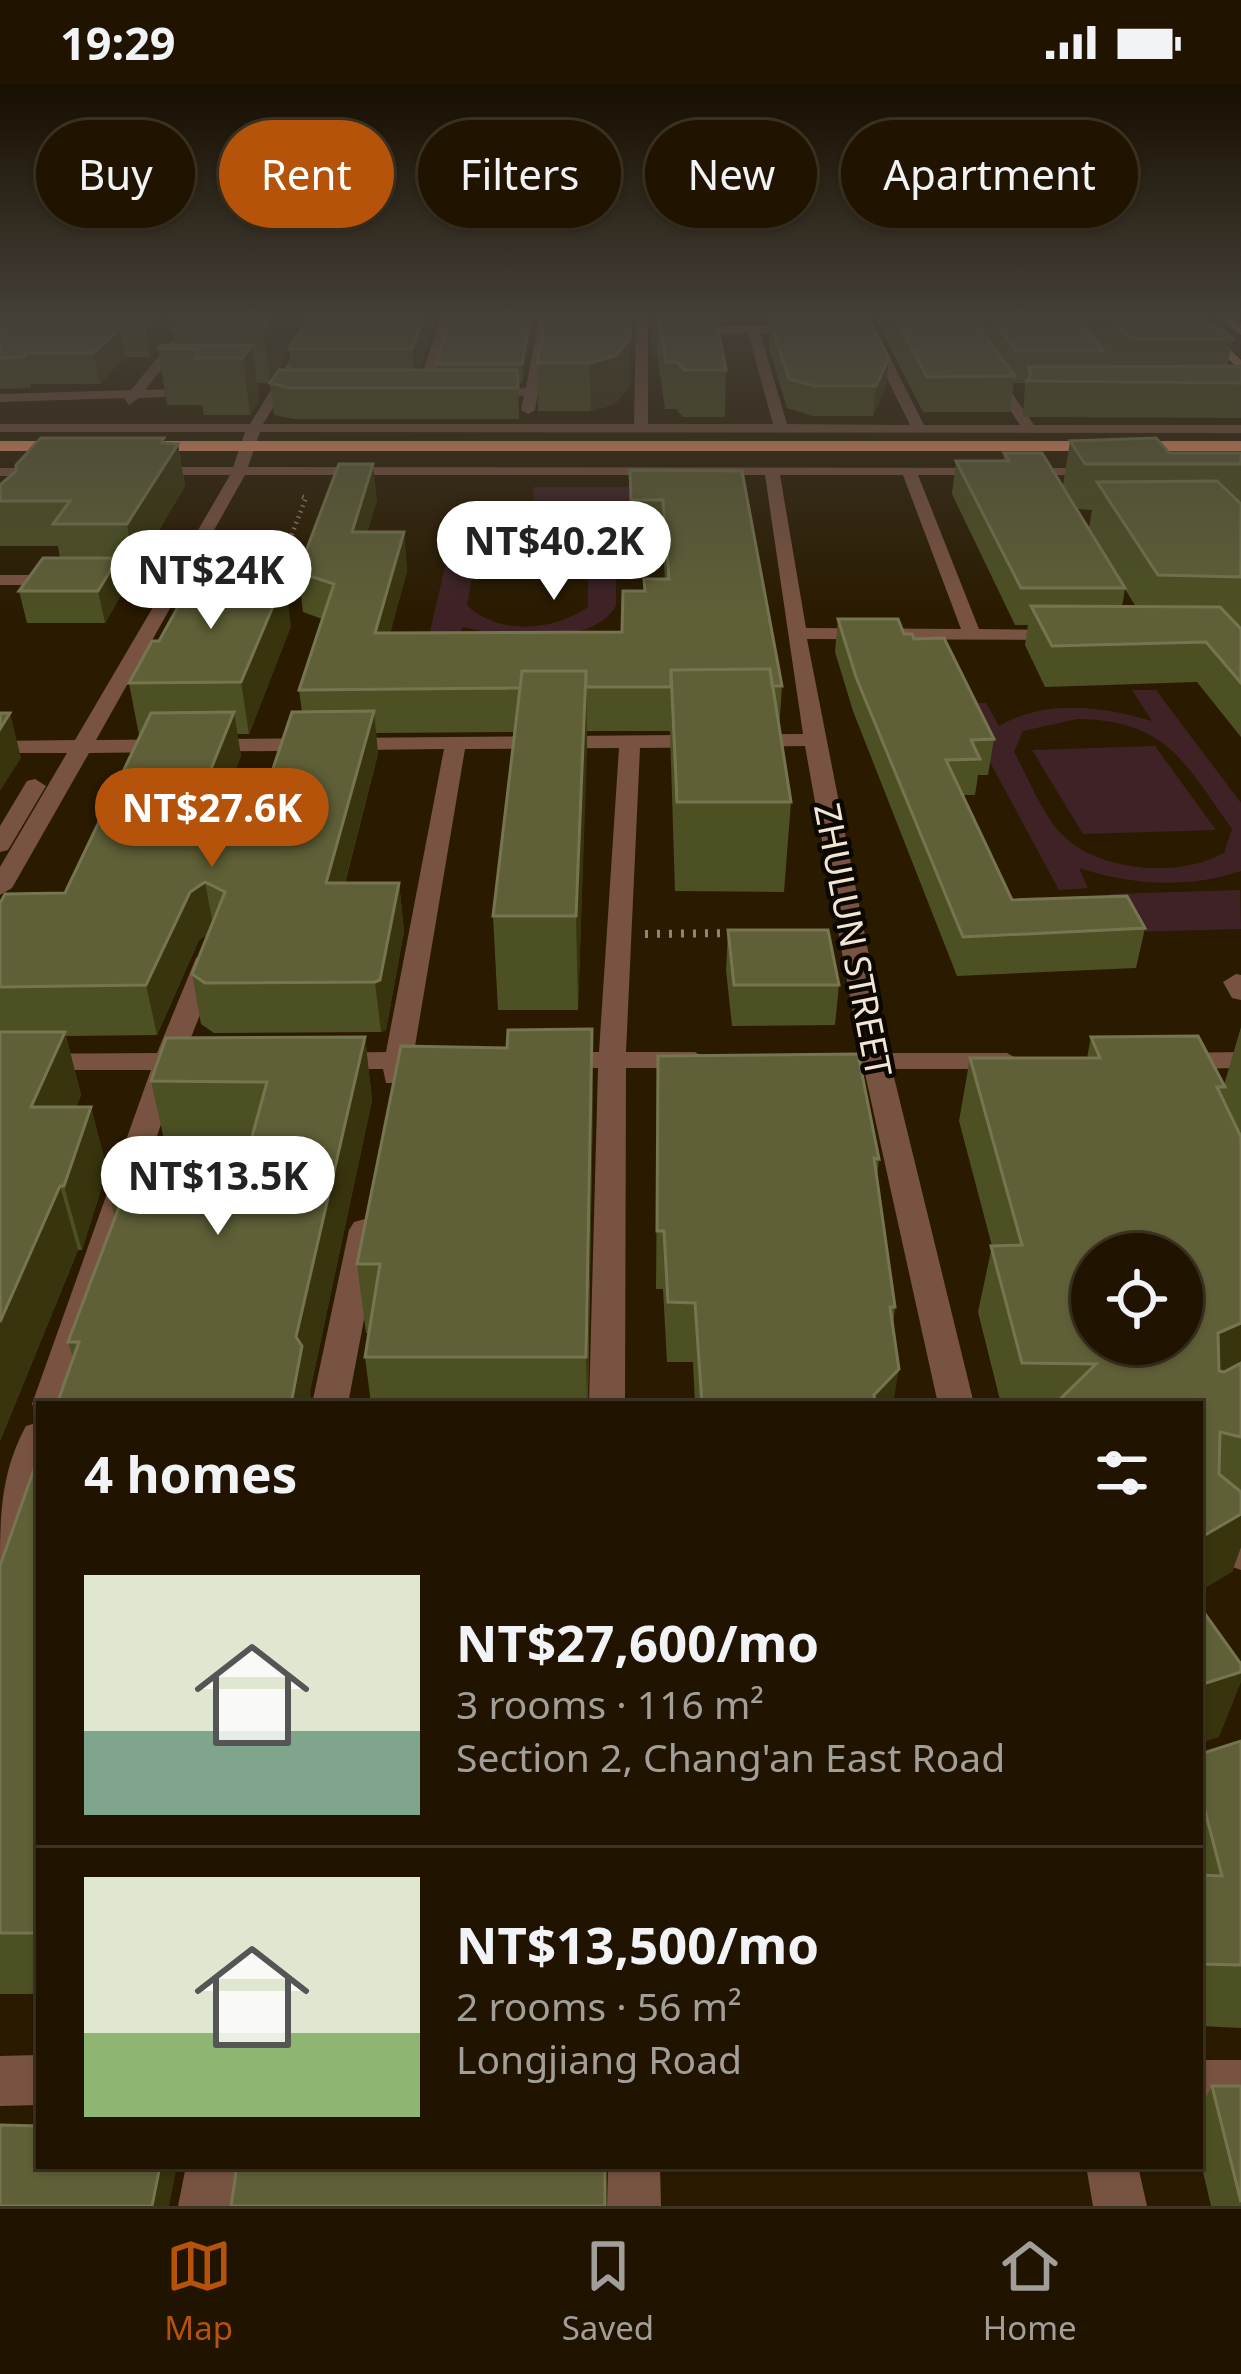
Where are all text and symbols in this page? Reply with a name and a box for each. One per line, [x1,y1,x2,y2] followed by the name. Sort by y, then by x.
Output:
[60,12,176,73] text: 19:29
[36,120,195,228] chip: Buy
[219,120,394,228] chip: Rent
[418,120,621,228] chip: Filters
[645,120,817,228] chip: New
[841,120,1138,228] chip: Apartment
[430,501,678,603] pin: NT$40.2K
[464,513,644,566] text: NT$40.2K
[113,530,309,632] pin: NT$24K
[137,542,285,595] text: NT$24K
[88,768,336,870] pin: NT$27.6K
[122,780,302,833] text: NT$27.6K
[803,799,904,1081] street label: ZHULUN STREET
[94,1136,342,1238] pin: NT$13.5K
[128,1148,308,1201] text: NT$13.5K
[1071,1233,1203,1365] map controls
[1071,1233,1203,1365] button: locate
[84,1438,297,1508] text: 4 homes
[1089,1440,1155,1506] icon: filters
[456,1607,819,1677] text: NT$27,600/mo
[180,1623,324,1767] icon: home
[456,1677,764,1730] text: 3 rooms · 116 m²
[456,1730,1005,1783] text: Section 2, Chang'an East Road
[456,1909,819,1979] text: NT$13,500/mo
[180,1925,324,2069] icon: home
[456,1979,742,2032] text: 2 rooms · 56 m²
[456,2032,742,2085] text: Longjiang Road
[164,2233,233,2350] tab: Map
[562,2233,654,2350] tab: Saved
[983,2233,1077,2350] tab: Home

